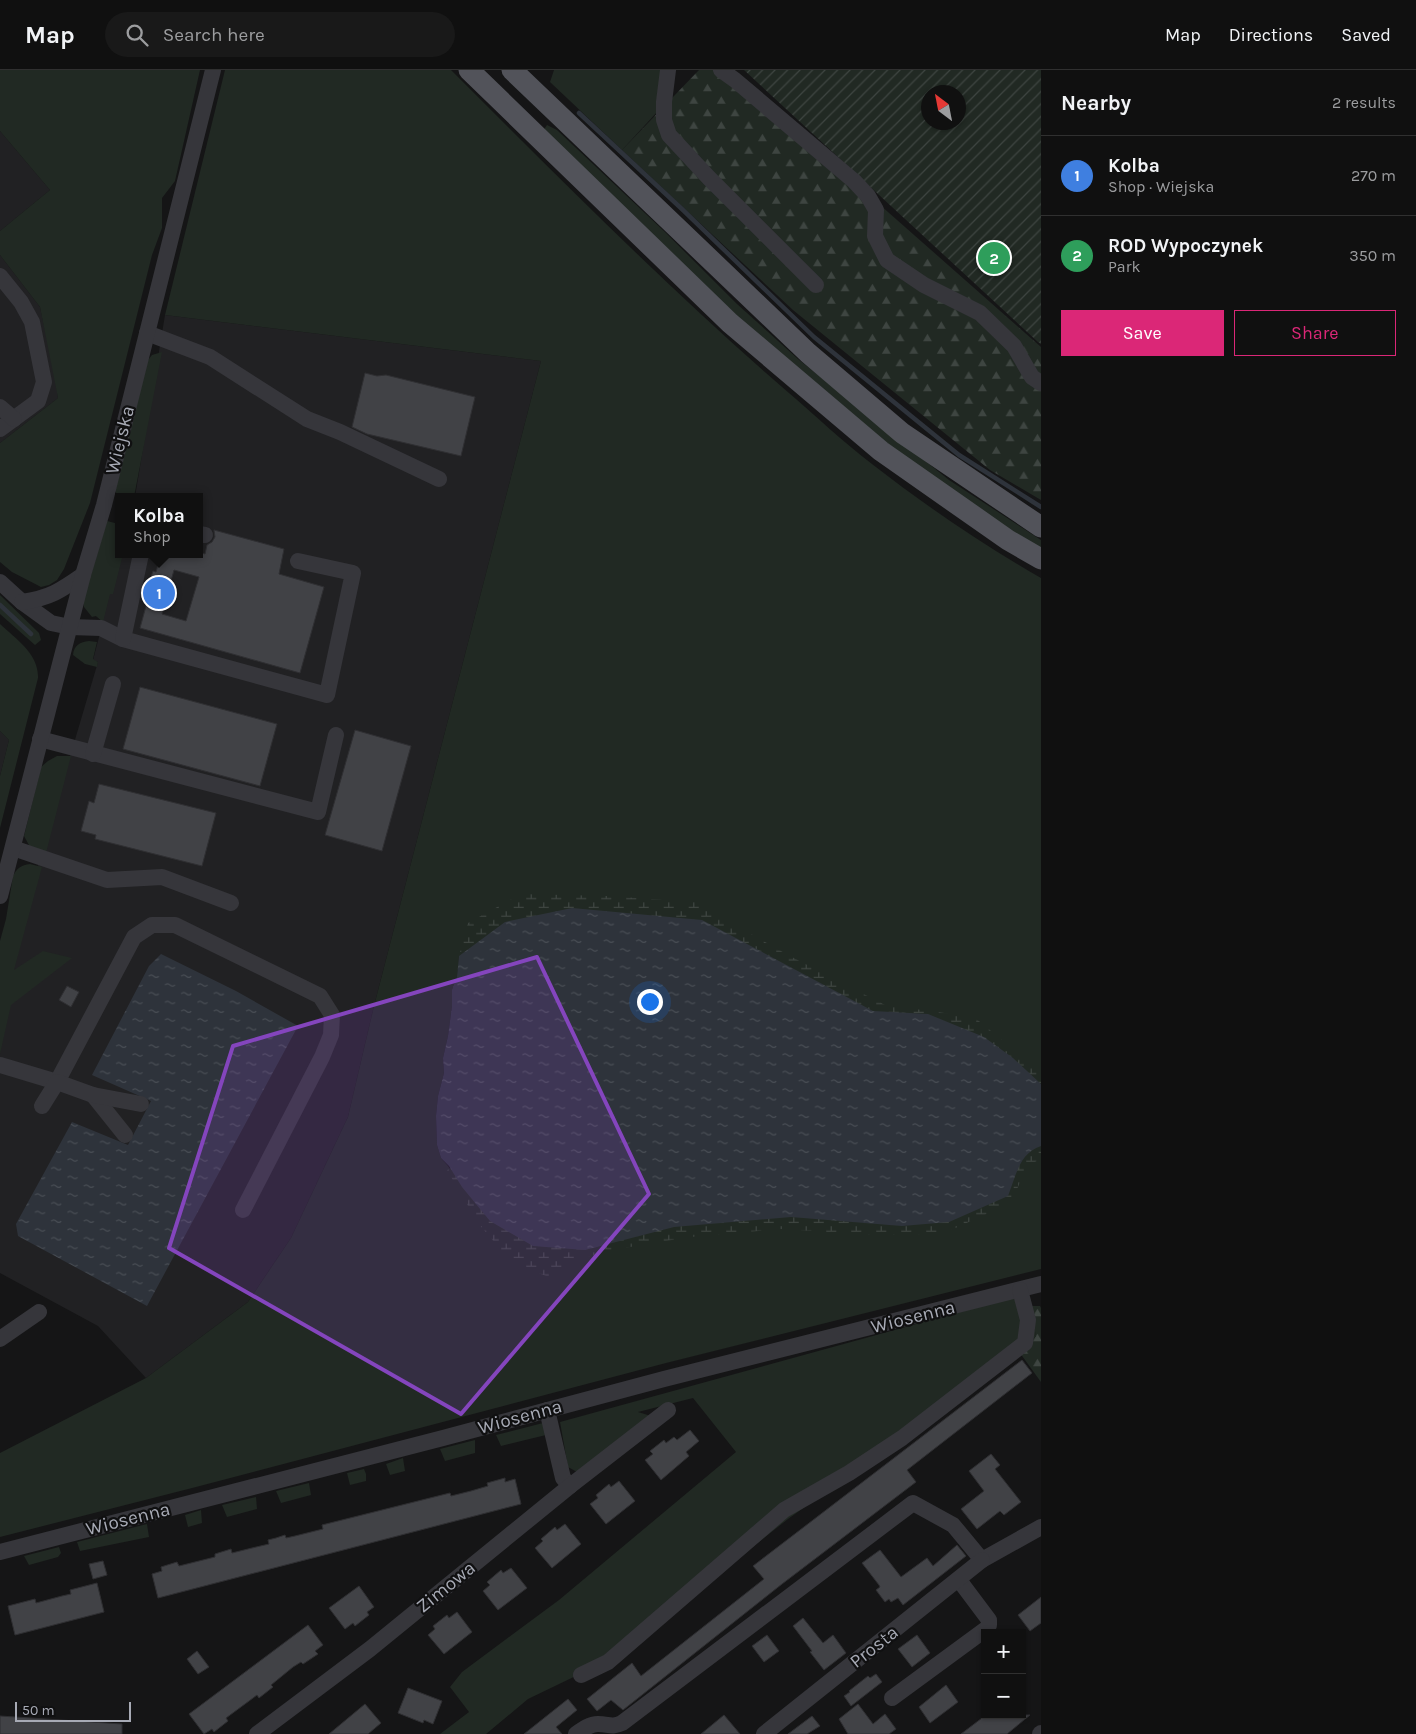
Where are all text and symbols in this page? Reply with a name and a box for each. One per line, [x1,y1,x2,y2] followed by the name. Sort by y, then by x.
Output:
[105,12,455,57] search box
[25,21,75,49] text: Map
[123,21,151,49] icon: search
[163,24,265,46] text: Search here
[1165,24,1201,46] text: Map
[1229,24,1313,46] text: Directions
[1341,24,1391,46] text: Saved
[921,85,966,130] north arrow
[1061,91,1131,115] text: Nearby
[1332,93,1396,112] text: 2 results
[1108,155,1160,177] text: Kolba
[1074,166,1080,185] text: 1
[1351,166,1396,185] text: 270 m
[1108,177,1214,196] text: Shop · Wiejska
[1108,235,1263,257] text: ROD Wypoczynek
[978,239,1010,277] pin: 2
[1072,246,1082,265] text: 2
[1349,246,1396,265] text: 350 m
[1108,257,1140,276] text: Park
[1061,310,1224,356] button: Save
[1234,310,1396,356] button: Share
[101,404,139,476] street label: Wiejska
[115,493,203,558] popup
[133,505,185,527] text: Kolba
[133,527,171,546] text: Shop
[143,574,175,612] pin: 1
[637,989,663,1015] your location
[869,1296,957,1338] street label: Wiosenna
[476,1395,564,1439] street label: Wiosenna
[84,1498,172,1540] street label: Wiosenna
[412,1557,480,1617] street label: Zimowa
[845,1621,903,1673] street label: Prosta
[981,1629,1026,1719] map controls
[981,1629,1026,1674] button: +
[981,1674,1026,1719] button: −
[15,1699,131,1722] scale bar
[22,1702,55,1719] text: 50 m

